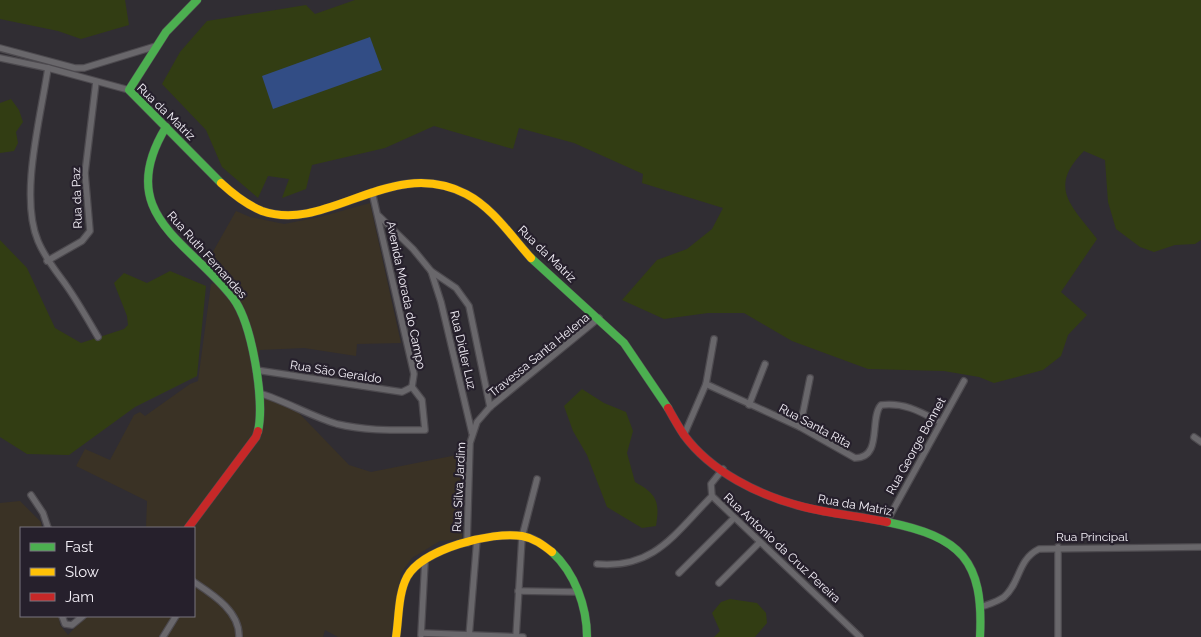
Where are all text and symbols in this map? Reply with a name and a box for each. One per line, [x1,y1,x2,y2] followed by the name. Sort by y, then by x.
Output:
[134,81,198,143] street label: Rua da Matriz
[69,167,85,229] street label: Rua da Paz
[164,209,250,302] street label: Rua Ruth Fernandes
[383,220,429,370] street label: Avenida Morada do Campo
[515,223,579,285] street label: Rua da Matriz
[447,309,479,391] street label: Rua Didler Luz
[486,310,592,400] street label: Travessa Santa Helena
[289,358,383,386] street label: Rua São Geraldo
[883,395,949,497] street label: Rua George Bonnet
[776,401,854,451] street label: Rua Santa Rita
[450,442,468,532] street label: Rua Silva Jardim
[721,490,843,606] street label: Rua Antonio da Cruz Pereira
[817,492,893,518] street label: Rua da Matriz
[20,527,195,617] legend
[1056,530,1129,544] street label: Rua Principal
[65,538,93,556] text: Fast
[65,563,99,581] text: Slow
[65,588,94,606] text: Jam

